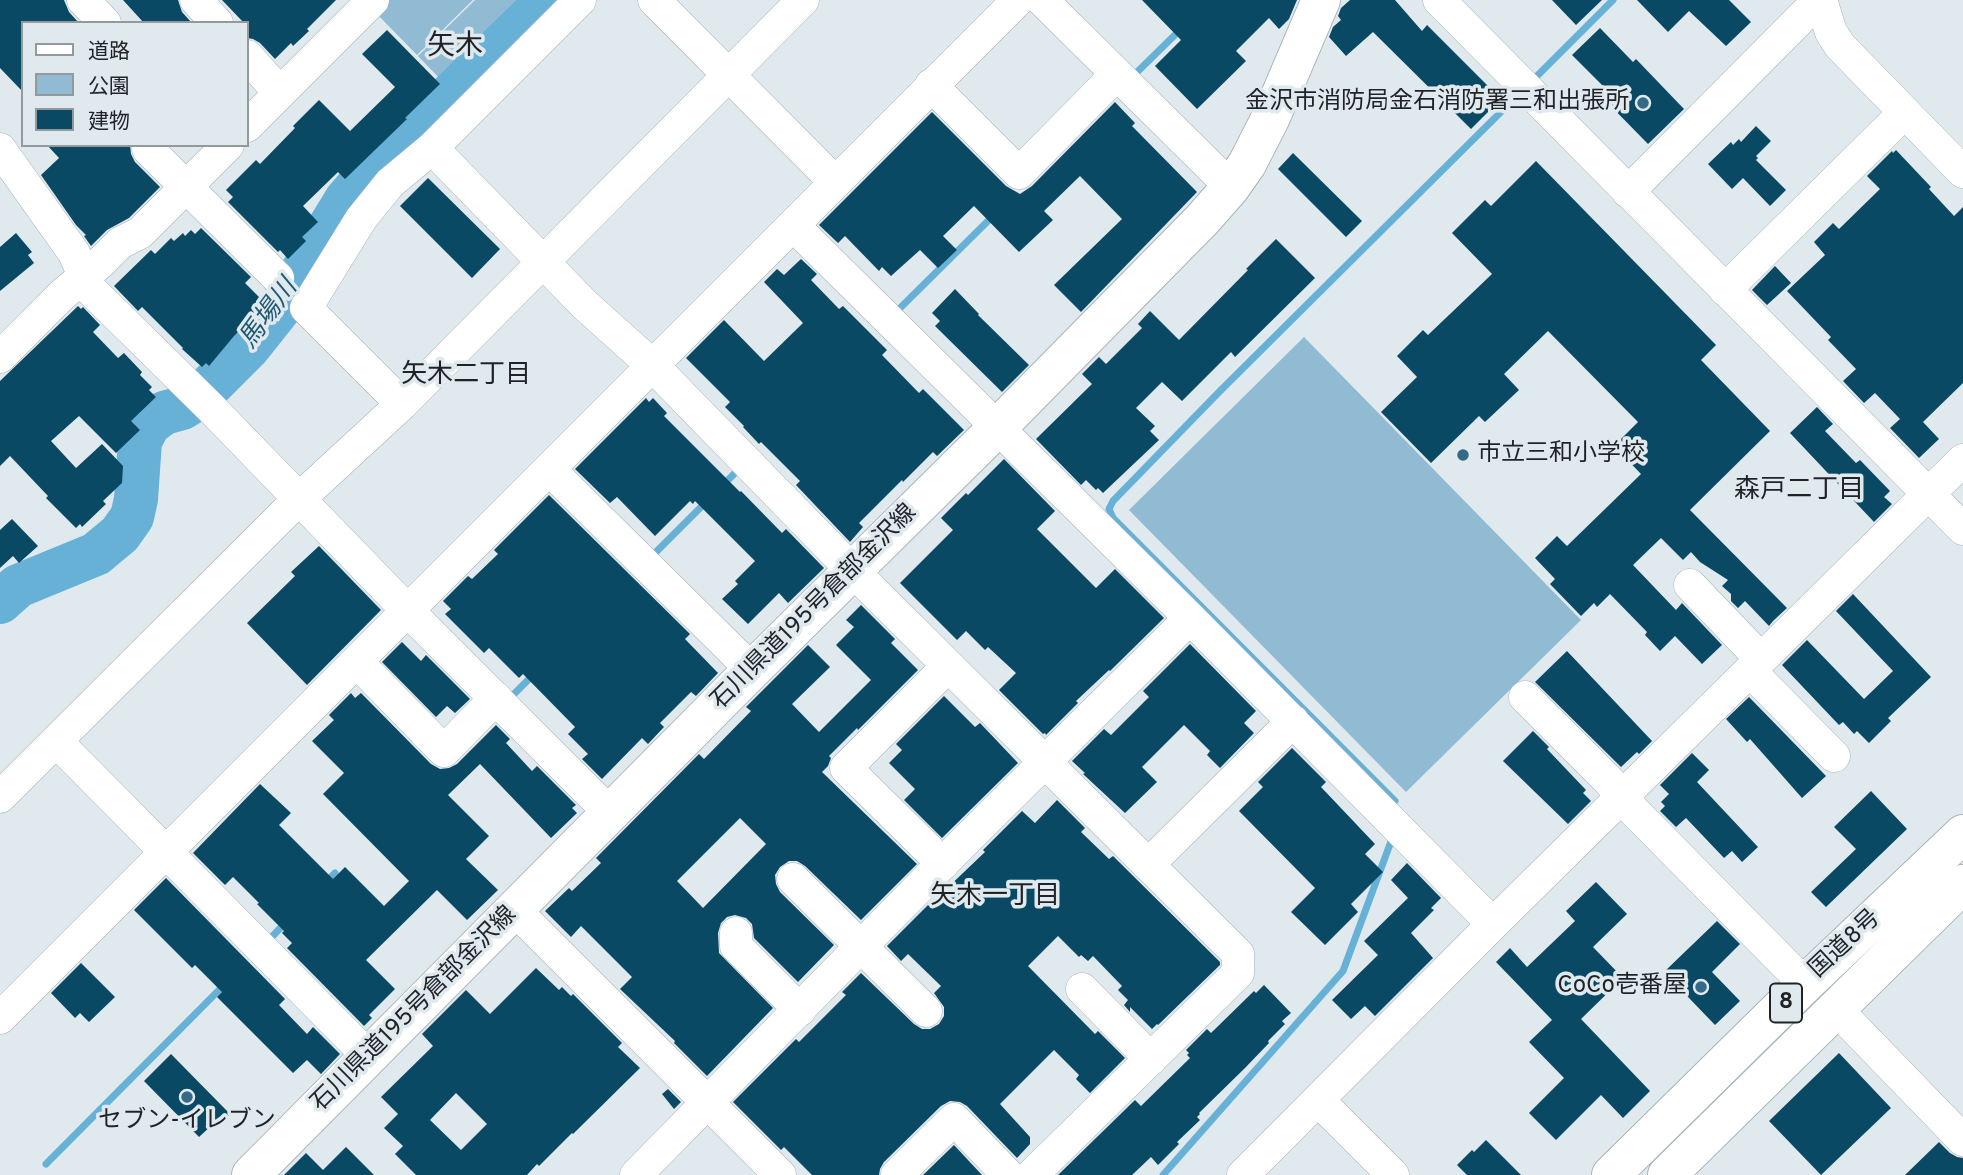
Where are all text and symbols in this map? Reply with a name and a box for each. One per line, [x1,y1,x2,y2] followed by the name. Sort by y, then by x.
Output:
[21,21,248,147] legend
[427,31,483,65] district label: 矢木
[88,39,130,66] text: 道路
[88,74,130,101] text: 公園
[1245,89,1629,117] place label: 金沢市消防局金石消防署三和出張所
[1635,95,1651,111] marker: 金沢市消防局金石消防署三和出張所
[88,109,130,136] text: 建物
[234,274,306,356] water label: 馬場川
[401,361,531,393] district label: 矢木二丁目
[1477,441,1645,469] place label: 市立三和小学校
[1455,447,1471,463] marker: 市立三和小学校
[1734,476,1864,508] district label: 森戸二丁目
[706,499,924,717] street label: 石川県道195号倉部金沢線
[930,882,1060,914] district label: 矢木一丁目
[306,901,524,1119] street label: 石川県道195号倉部金沢線
[1804,905,1888,985] street label: 国道8号
[1557,973,1687,1001] place label: CoCo壱番屋
[1693,979,1709,995] marker: CoCo壱番屋
[1770,984,1802,1022] road number: 8
[179,1089,195,1105] marker: セブン-イレブン
[98,1108,276,1136] place label: セブン-イレブン

